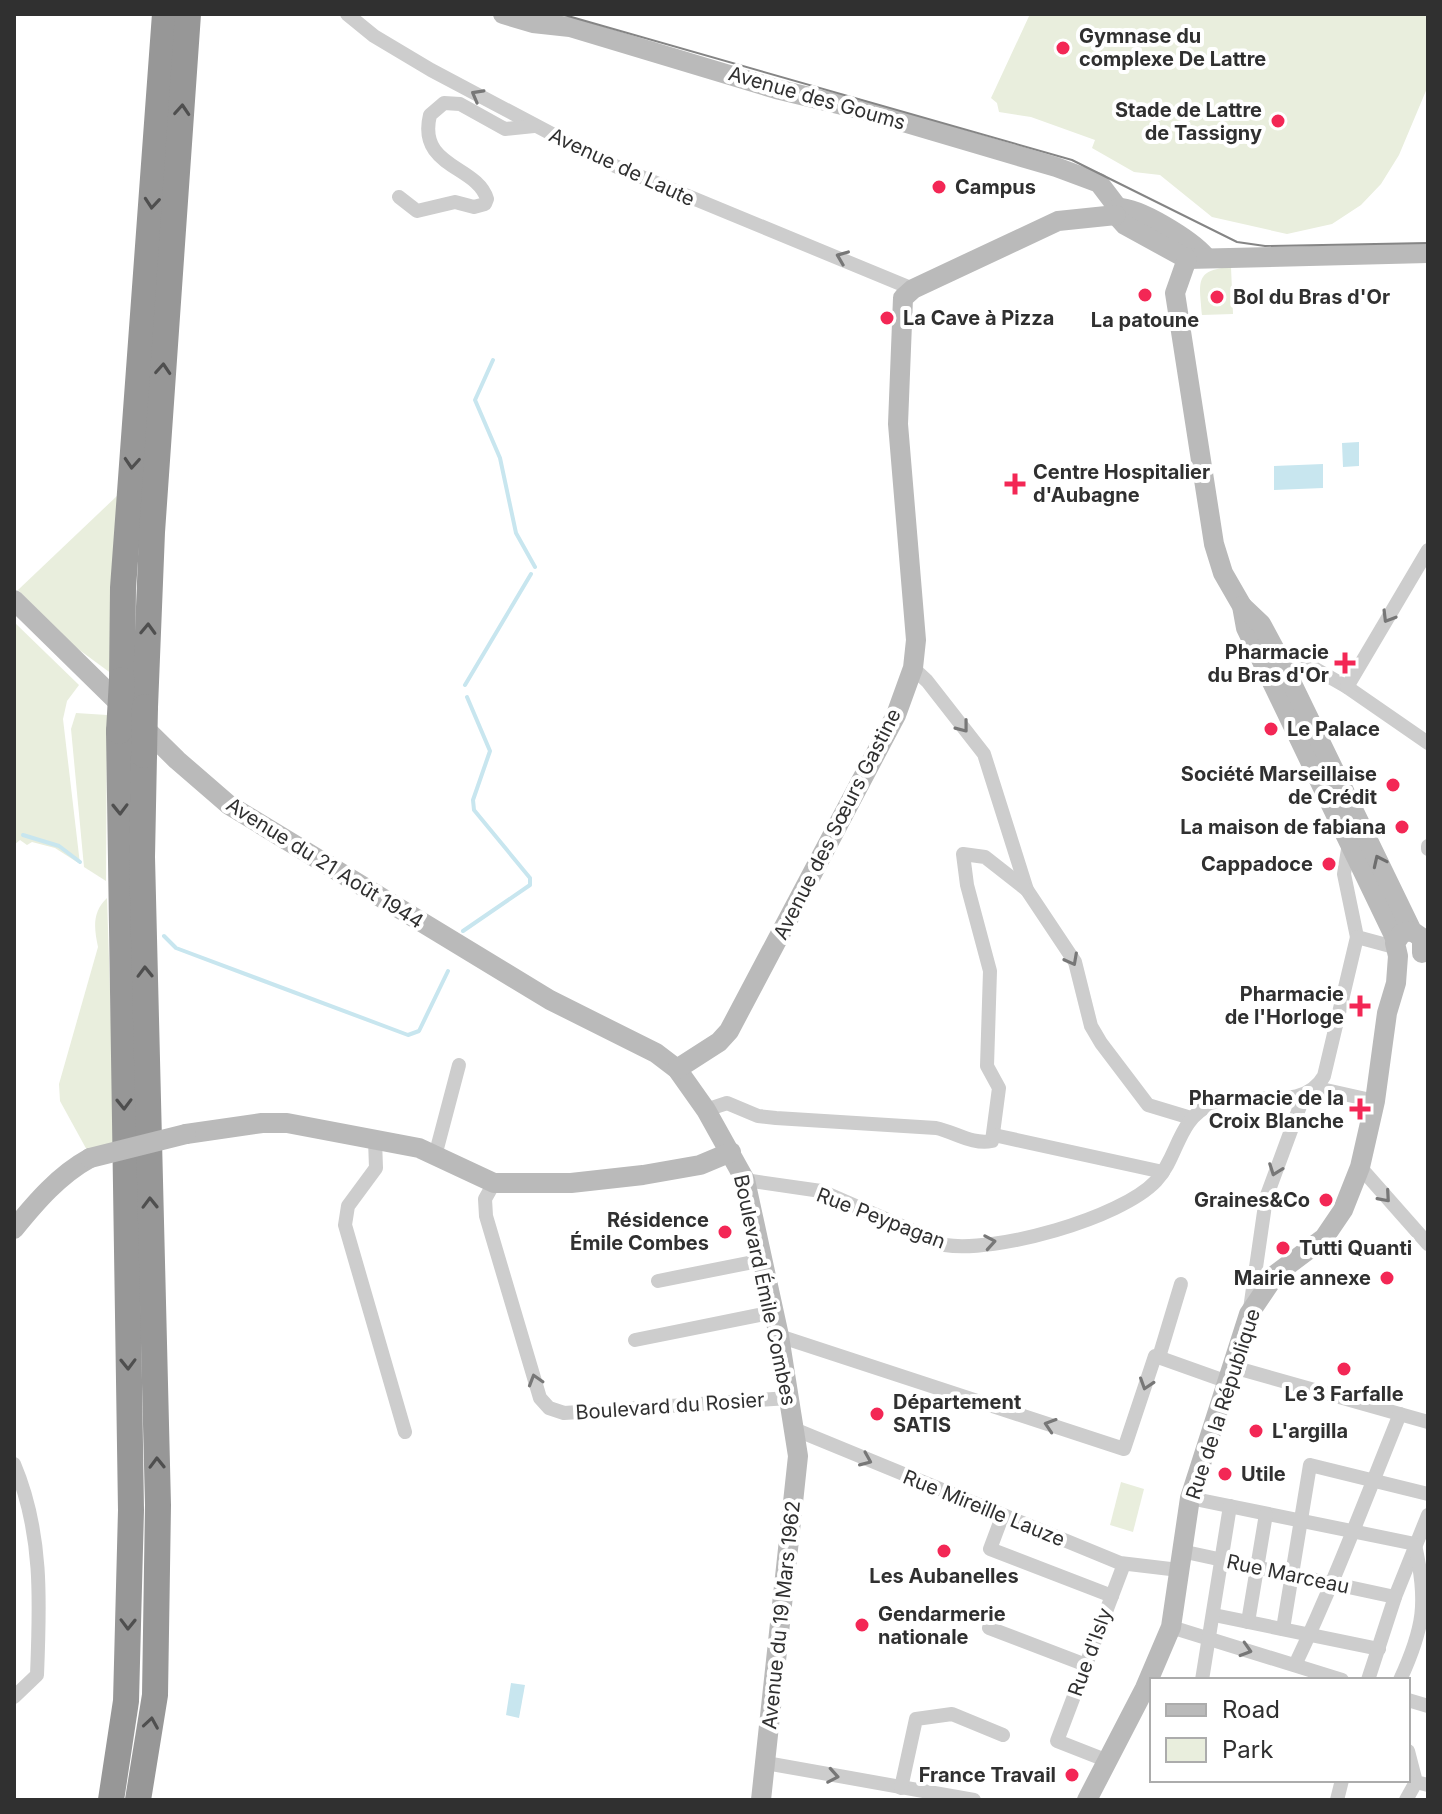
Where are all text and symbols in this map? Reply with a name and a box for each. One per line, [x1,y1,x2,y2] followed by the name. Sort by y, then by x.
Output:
[1079,24,1266,71] place label: Gymnase du complexe De Lattre
[1054,39,1072,57] marker: Gymnase du complexe De Lattre
[726,61,908,135] street label: Avenue des Goums
[471,89,485,104] one-way arrow
[1115,98,1262,145] place label: Stade de Lattre de Tassigny
[173,103,190,116] one-way arrow
[1269,112,1287,130] marker: Stade de Lattre de Tassigny
[545,123,699,211] street label: Avenue de Laute
[955,175,1036,199] place label: Campus
[930,178,948,196] marker: Campus
[144,197,161,210] one-way arrow
[836,251,850,267] one-way arrow
[1233,285,1390,309] place label: Bol du Bras d'Or
[1136,286,1154,304] marker: La patoune
[1208,288,1226,306] marker: Bol du Bras d'Or
[903,306,1054,330] place label: La Cave à Pizza
[1091,308,1199,332] place label: La patoune
[878,309,896,327] marker: La Cave à Pizza
[154,362,171,375] one-way arrow
[123,457,140,470] one-way arrow
[1033,460,1210,507] place label: Centre Hospitalier d'Aubagne
[1004,473,1026,495] marker: Centre Hospitalier d'Aubagne
[1382,608,1398,623] one-way arrow
[140,622,157,635] one-way arrow
[1208,640,1329,687] place label: Pharmacie du Bras d'Or
[1336,654,1354,672] marker: Pharmacie du Bras d'Or
[768,705,906,943] street label: Avenue des Sœurs Gastine
[1287,717,1380,741] place label: Le Palace
[954,718,968,733] one-way arrow
[1262,720,1280,738] marker: Le Palace
[1181,762,1377,809] place label: Société Marseillaise de Crédit
[1384,776,1402,794] marker: Société Marseillaise de Crédit
[222,792,428,934] street label: Avenue du 21 Août 1944
[111,803,129,816] one-way arrow
[1180,815,1386,839] place label: La maison de fabiana
[1393,818,1411,836] marker: La maison de fabiana
[1201,852,1313,876] place label: Cappadoce
[1373,854,1389,869] one-way arrow
[1320,855,1338,873] marker: Cappadoce
[1062,952,1077,966] one-way arrow
[136,965,153,978] one-way arrow
[1225,982,1344,1029] place label: Pharmacie de l'Horloge
[1351,997,1369,1015] marker: Pharmacie de l'Horloge
[1189,1086,1344,1133] place label: Pharmacie de la Croix Blanche
[115,1098,133,1111] one-way arrow
[1351,1100,1369,1118] marker: Pharmacie de la Croix Blanche
[1268,1162,1285,1176] one-way arrow
[729,1172,802,1408] street label: Boulevard Émile Combes
[813,1182,949,1254] street label: Rue Peypagan
[1376,1187,1390,1202] one-way arrow
[1194,1188,1310,1212] place label: Graines&Co
[1317,1191,1335,1209] marker: Graines&Co
[142,1196,159,1209] one-way arrow
[570,1208,709,1255] place label: Résidence Émile Combes
[716,1223,734,1241] marker: Résidence Émile Combes
[983,1235,996,1252] one-way arrow
[1299,1236,1412,1260] place label: Tutti Quanti
[1274,1239,1292,1257] marker: Tutti Quanti
[1234,1266,1371,1290] place label: Mairie annexe
[1378,1269,1396,1287] marker: Mairie annexe
[1181,1306,1265,1502] street label: Rue de la République
[120,1358,137,1371] one-way arrow
[1335,1360,1353,1378] marker: Le 3 Farfalle
[528,1373,544,1387] one-way arrow
[1139,1376,1155,1390] one-way arrow
[1284,1382,1404,1406] place label: Le 3 Farfalle
[575,1387,766,1425] street label: Boulevard du Rosier
[893,1390,1021,1437] place label: Département SATIS
[868,1405,886,1423] marker: Département SATIS
[1044,1418,1058,1434] one-way arrow
[1272,1419,1348,1443] place label: L'argilla
[1247,1422,1265,1440] marker: L'argilla
[858,1450,872,1466] one-way arrow
[148,1456,166,1469] one-way arrow
[1241,1462,1286,1486] place label: Utile
[900,1465,1068,1551] street label: Rue Mireille Lauze
[1216,1465,1234,1483] marker: Utile
[757,1499,805,1731] street label: Avenue du 19 Mars 1962
[935,1542,953,1560] marker: Les Aubanelles
[1224,1549,1352,1599] street label: Rue Marceau
[869,1564,1019,1588] place label: Les Aubanelles
[878,1602,1006,1649] place label: Gendarmerie nationale
[1063,1605,1117,1699] street label: Rue d'Isly
[853,1616,871,1634] marker: Gendarmerie nationale
[119,1618,137,1631] one-way arrow
[1238,1641,1252,1657] one-way arrow
[1150,1678,1410,1782] legend
[1222,1695,1280,1724] text: Road
[142,1716,159,1730] one-way arrow
[1222,1735,1273,1764] text: Park
[919,1763,1056,1787] place label: France Travail
[827,1766,840,1783] one-way arrow
[1063,1766,1081,1784] marker: France Travail

